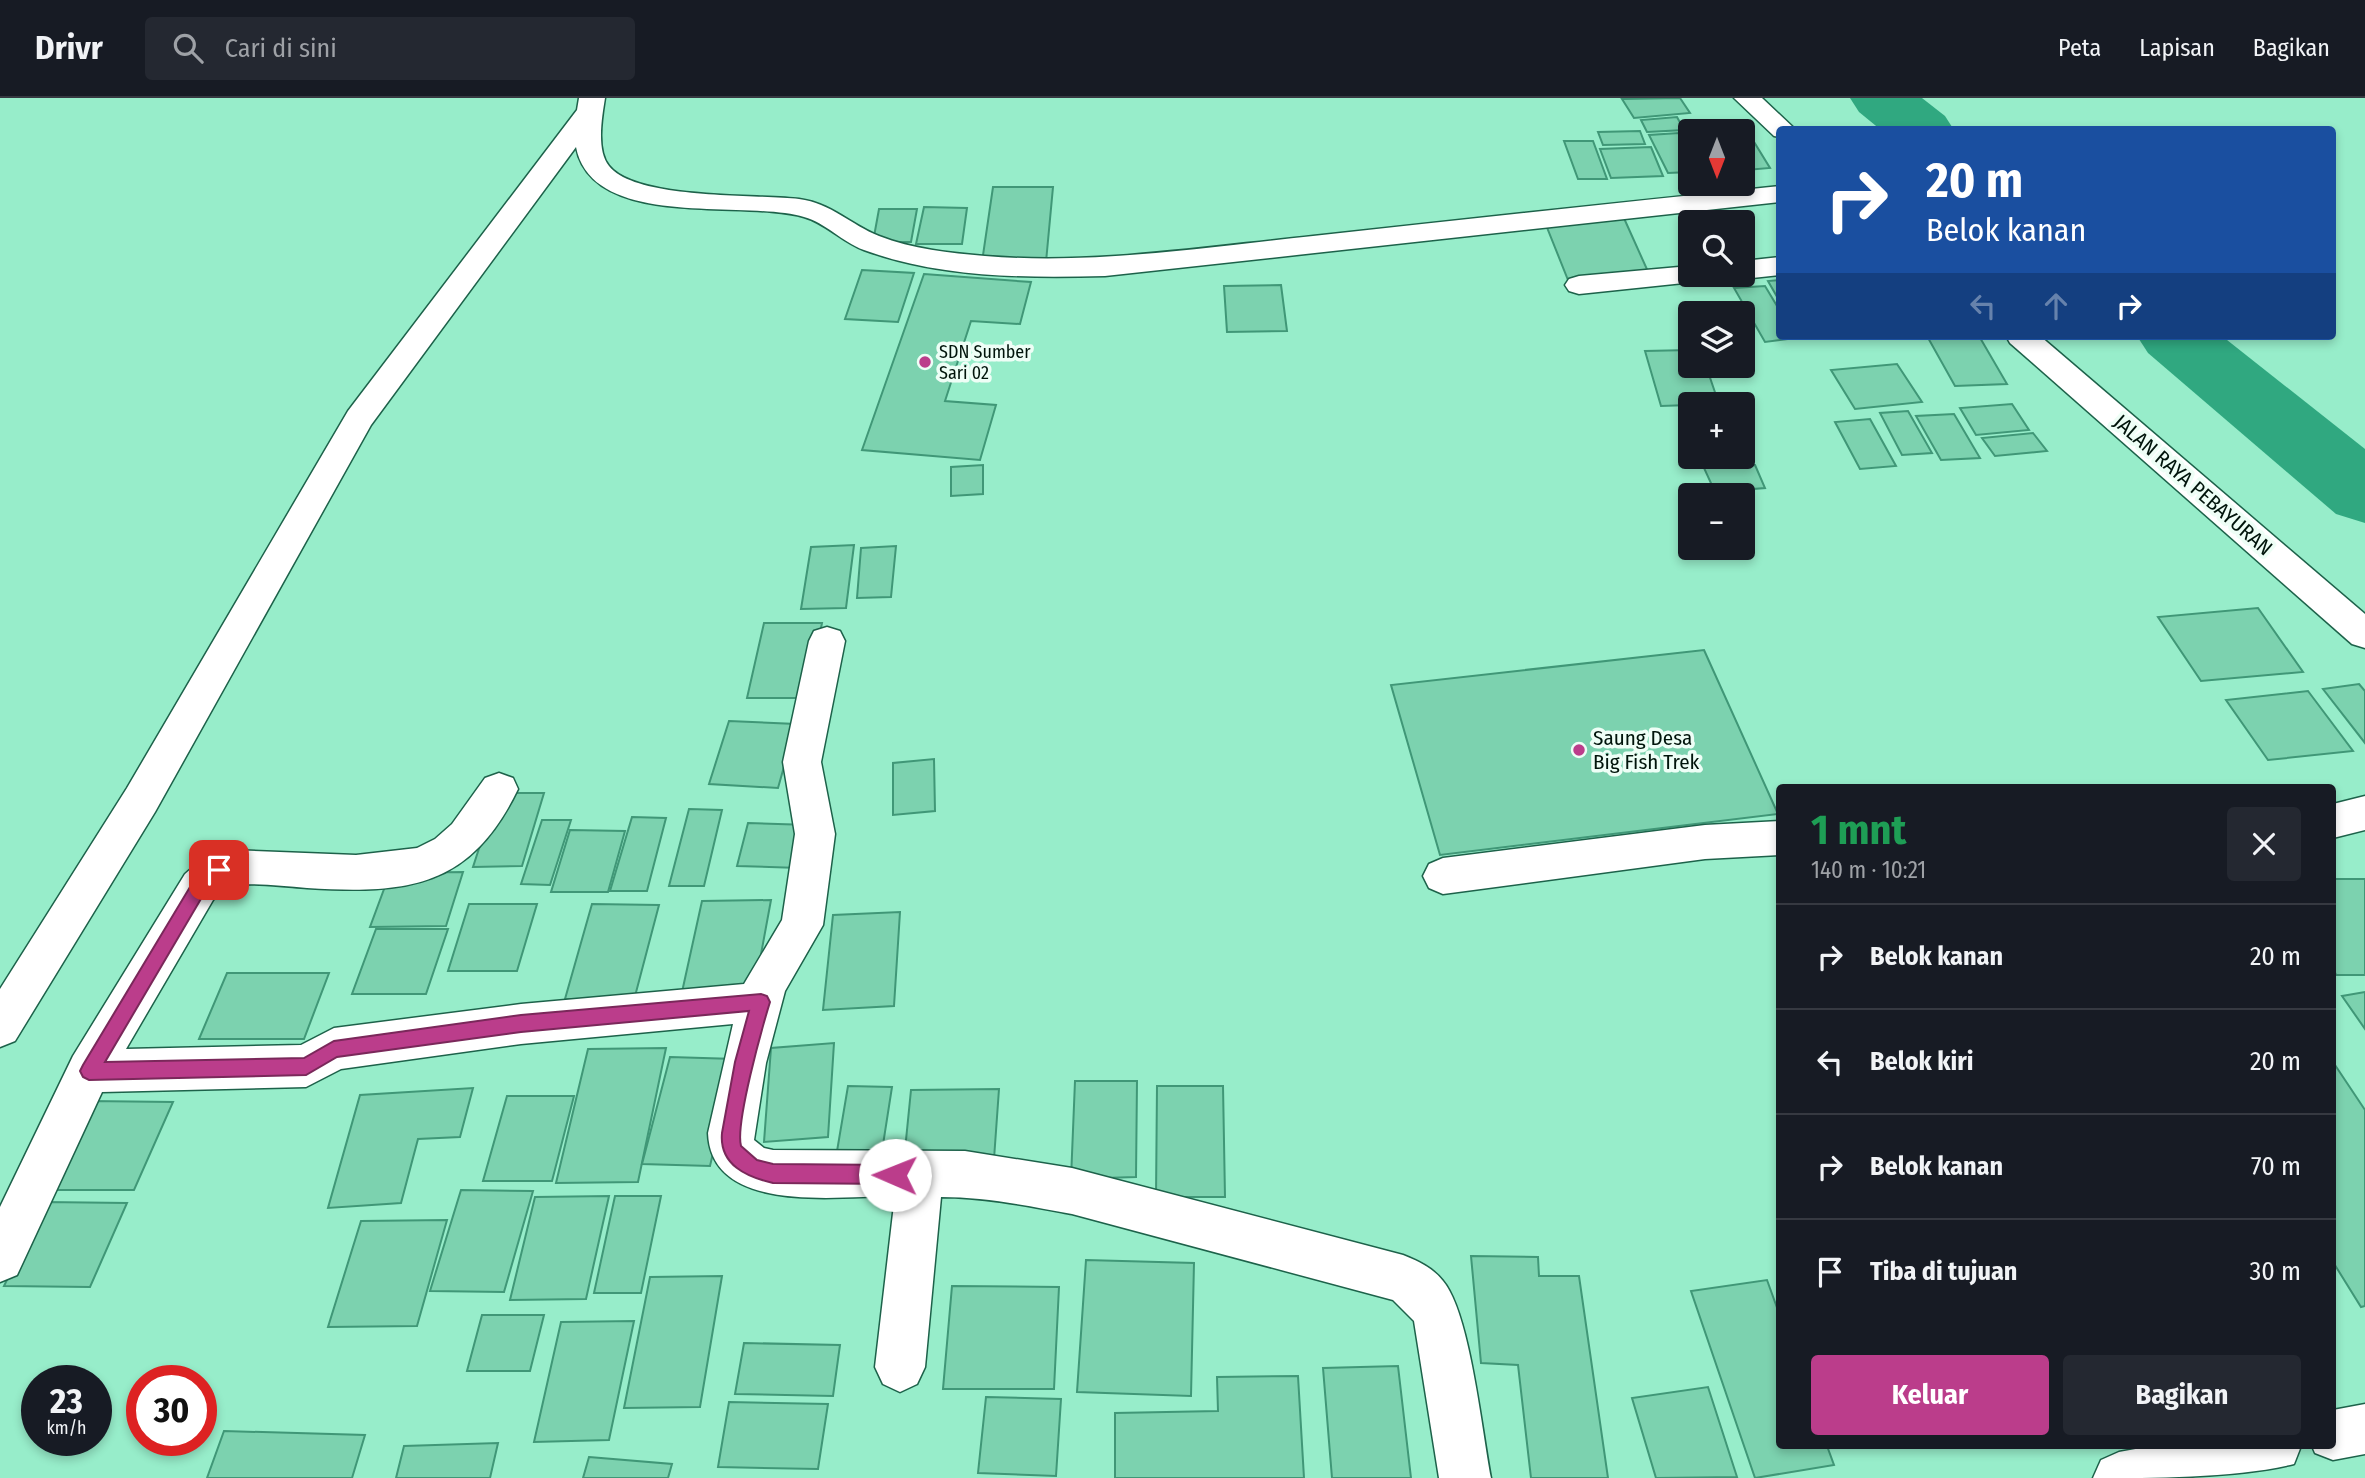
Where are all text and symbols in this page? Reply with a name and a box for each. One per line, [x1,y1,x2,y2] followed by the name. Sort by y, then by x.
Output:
[145,17,635,80] search box
[35,28,103,68] text: Drivr
[169,29,207,67] icon: search
[225,33,337,64] text: Cari di sini
[2058,34,2101,62] text: Peta
[2139,34,2215,62] text: Lapisan
[2253,34,2330,62] text: Bagikan
[1678,119,1755,196] north arrow
[1678,119,1755,560] map controls
[1926,151,2023,210] text: 20 m
[1811,154,1902,245] icon: right
[1678,210,1755,287] button: search
[1926,211,2086,249] text: Belok kanan
[1964,287,2002,325] icon: left
[2037,287,2075,325] icon: ahead
[2110,287,2148,325] icon: right
[1678,301,1755,378] button: layers
[939,341,1031,384] place label: SDN Sumber Sari 02
[917,354,933,370] marker: SDN Sumber Sari 02
[1678,392,1755,469] button: +
[2108,409,2278,561] street label: JALAN RAYA PEBAYURAN
[1678,483,1755,560] button: −
[1593,725,1700,775] place label: Saung Desa Big Fish Trek
[1571,742,1587,758] marker: Saung Desa Big Fish Trek
[1811,805,1906,855] text: 1 mnt
[2227,807,2301,881] button: close
[189,840,249,900] pin
[200,851,238,889] icon: arrive
[1811,856,1926,884] text: 140 m · 10:21
[1811,938,1849,976] icon: right
[1870,941,2003,972] text: Belok kanan
[2250,941,2301,972] text: 20 m
[1811,1043,1849,1081] icon: left
[1870,1046,1973,1077] text: Belok kiri
[2250,1046,2301,1077] text: 20 m
[858,1138,932,1212] position arrow
[1811,1148,1849,1186] icon: right
[1870,1151,2003,1182] text: Belok kanan
[2251,1151,2301,1182] text: 70 m
[1811,1253,1849,1291] icon: arrive
[1870,1256,2017,1287] text: Tiba di tujuan
[2250,1256,2301,1287] text: 30 m
[1811,1355,2049,1435] button: Keluar
[2063,1355,2301,1435] button: Bagikan
[126,1365,217,1456] speed limit sign: 30
[50,1380,83,1422] text: 23
[46,1417,87,1439] text: km/h

